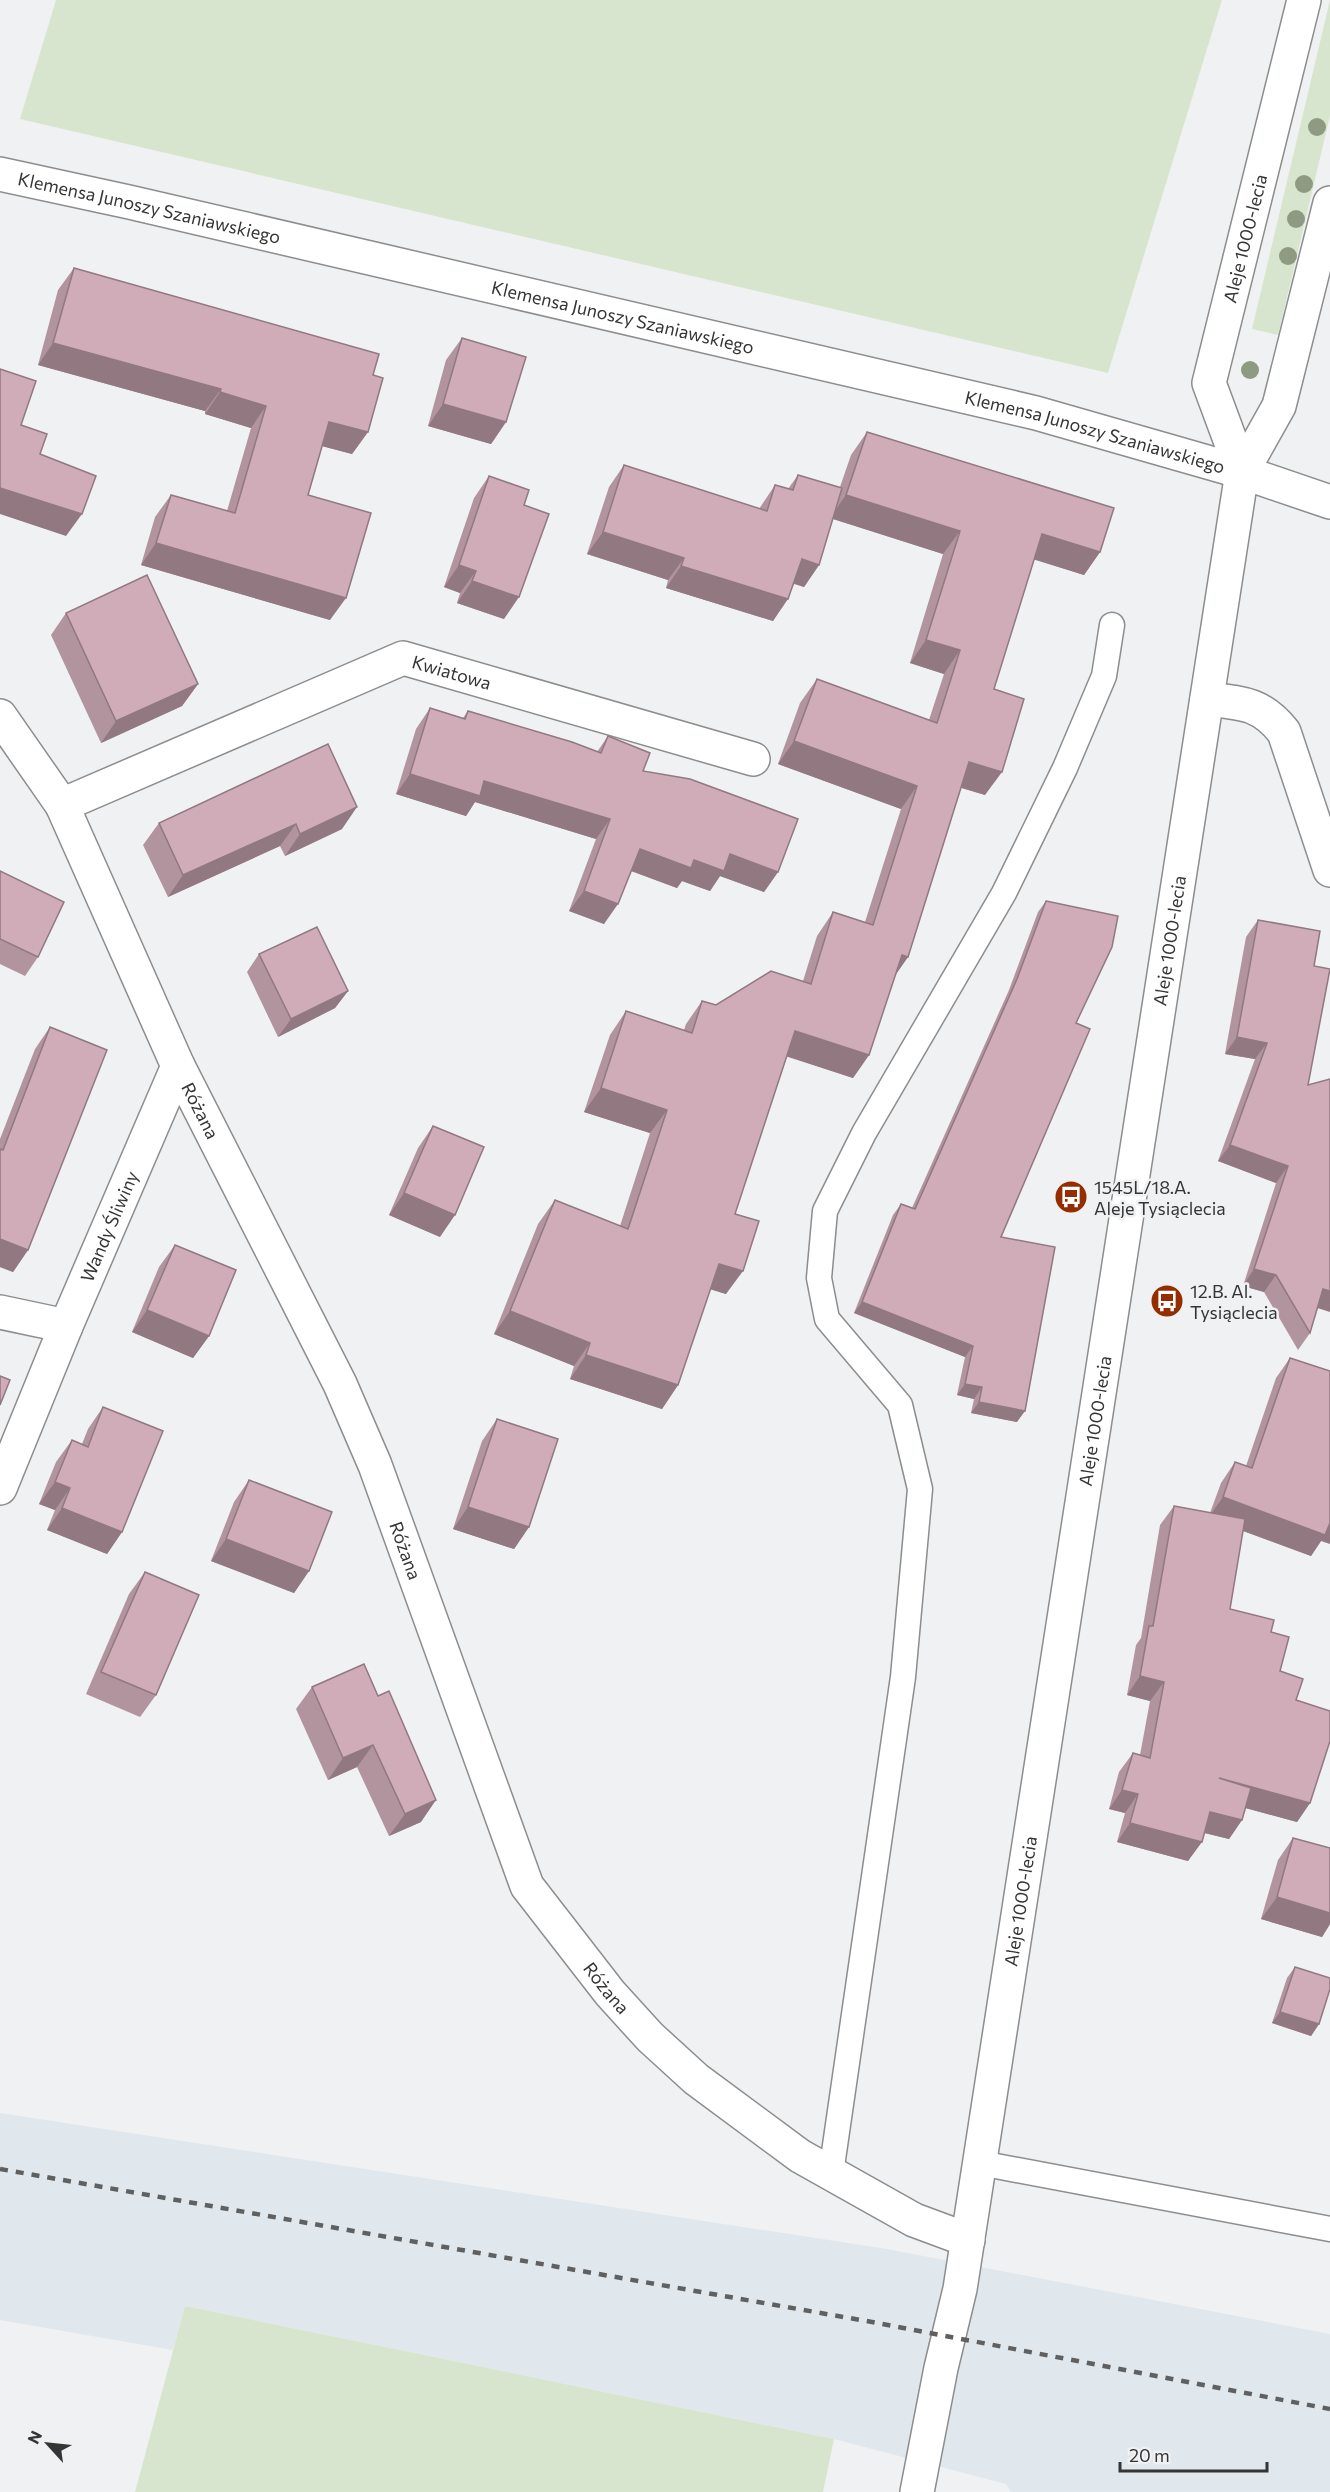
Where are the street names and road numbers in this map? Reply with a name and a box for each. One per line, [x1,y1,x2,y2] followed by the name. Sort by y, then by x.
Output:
[16,167,283,248] street label: Klemensa Junoszy Szaniawskiego
[1218,172,1271,305] street label: Aleje 1000-lecia
[489,276,756,358] street label: Klemensa Junoszy Szaniawskiego
[963,386,1228,478] street label: Klemensa Junoszy Szaniawskiego
[410,650,494,694] street label: Kwiatowa
[1148,874,1190,1007] street label: Aleje 1000-lecia
[177,1079,224,1142] street label: Różana
[75,1167,143,1285] street label: Wandy Śliwiny
[1074,1354,1116,1488] street label: Aleje 1000-lecia
[385,1518,426,1583] street label: Różana
[999,1834,1041,1968] street label: Aleje 1000-lecia
[579,1957,634,2018] street label: Różana

